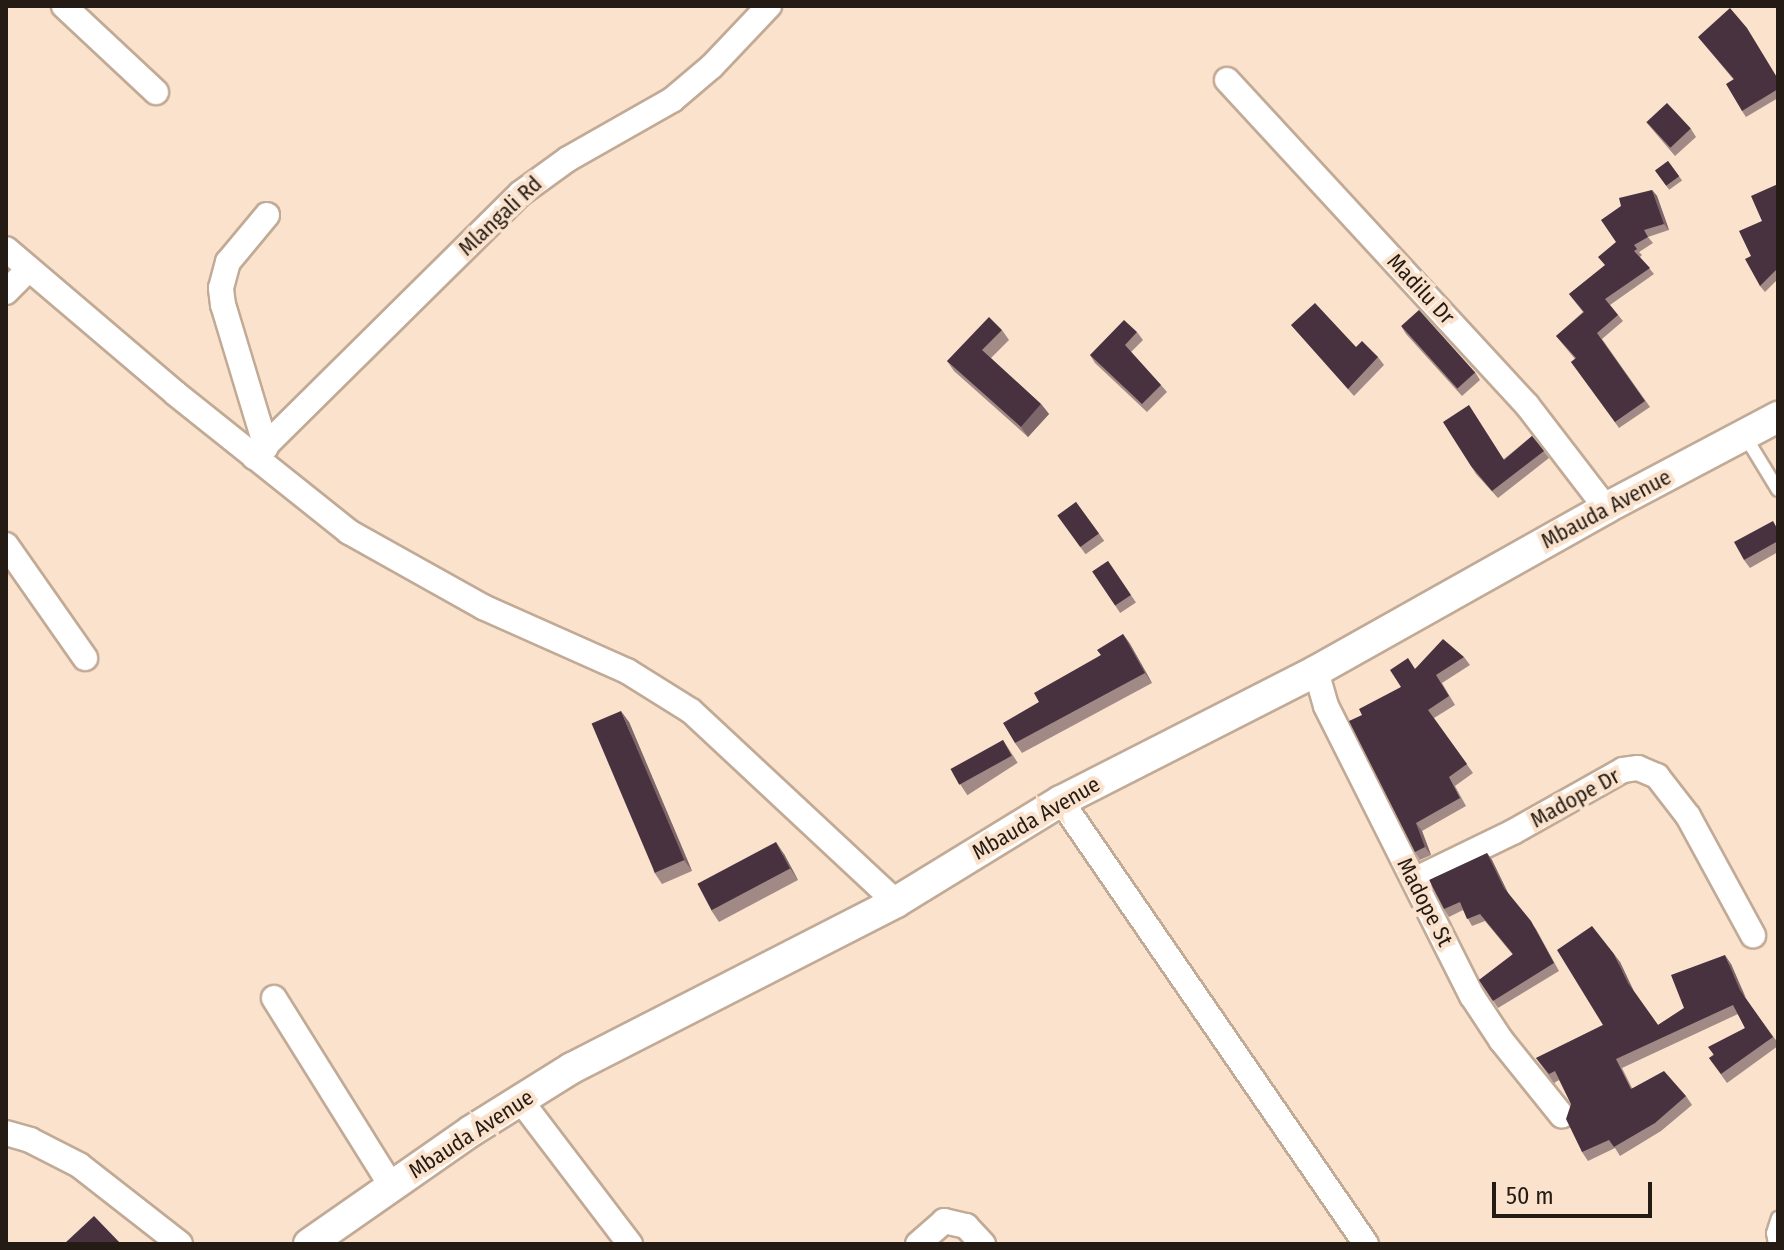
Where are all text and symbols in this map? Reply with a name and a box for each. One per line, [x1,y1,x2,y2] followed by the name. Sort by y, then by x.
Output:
[453,171,547,261] street label: Mlangali Rd
[1382,248,1460,330] street label: Madilu Dr
[1537,464,1675,554] street label: Mbauda Avenue
[1526,763,1624,833] street label: Madope Dr
[967,771,1105,865] street label: Mbauda Avenue
[1392,853,1458,951] street label: Madope St
[404,1084,538,1184] street label: Mbauda Avenue
[1496,1166,1656,1216] scale bar
[1506,1182,1554,1210] text: 50 m

